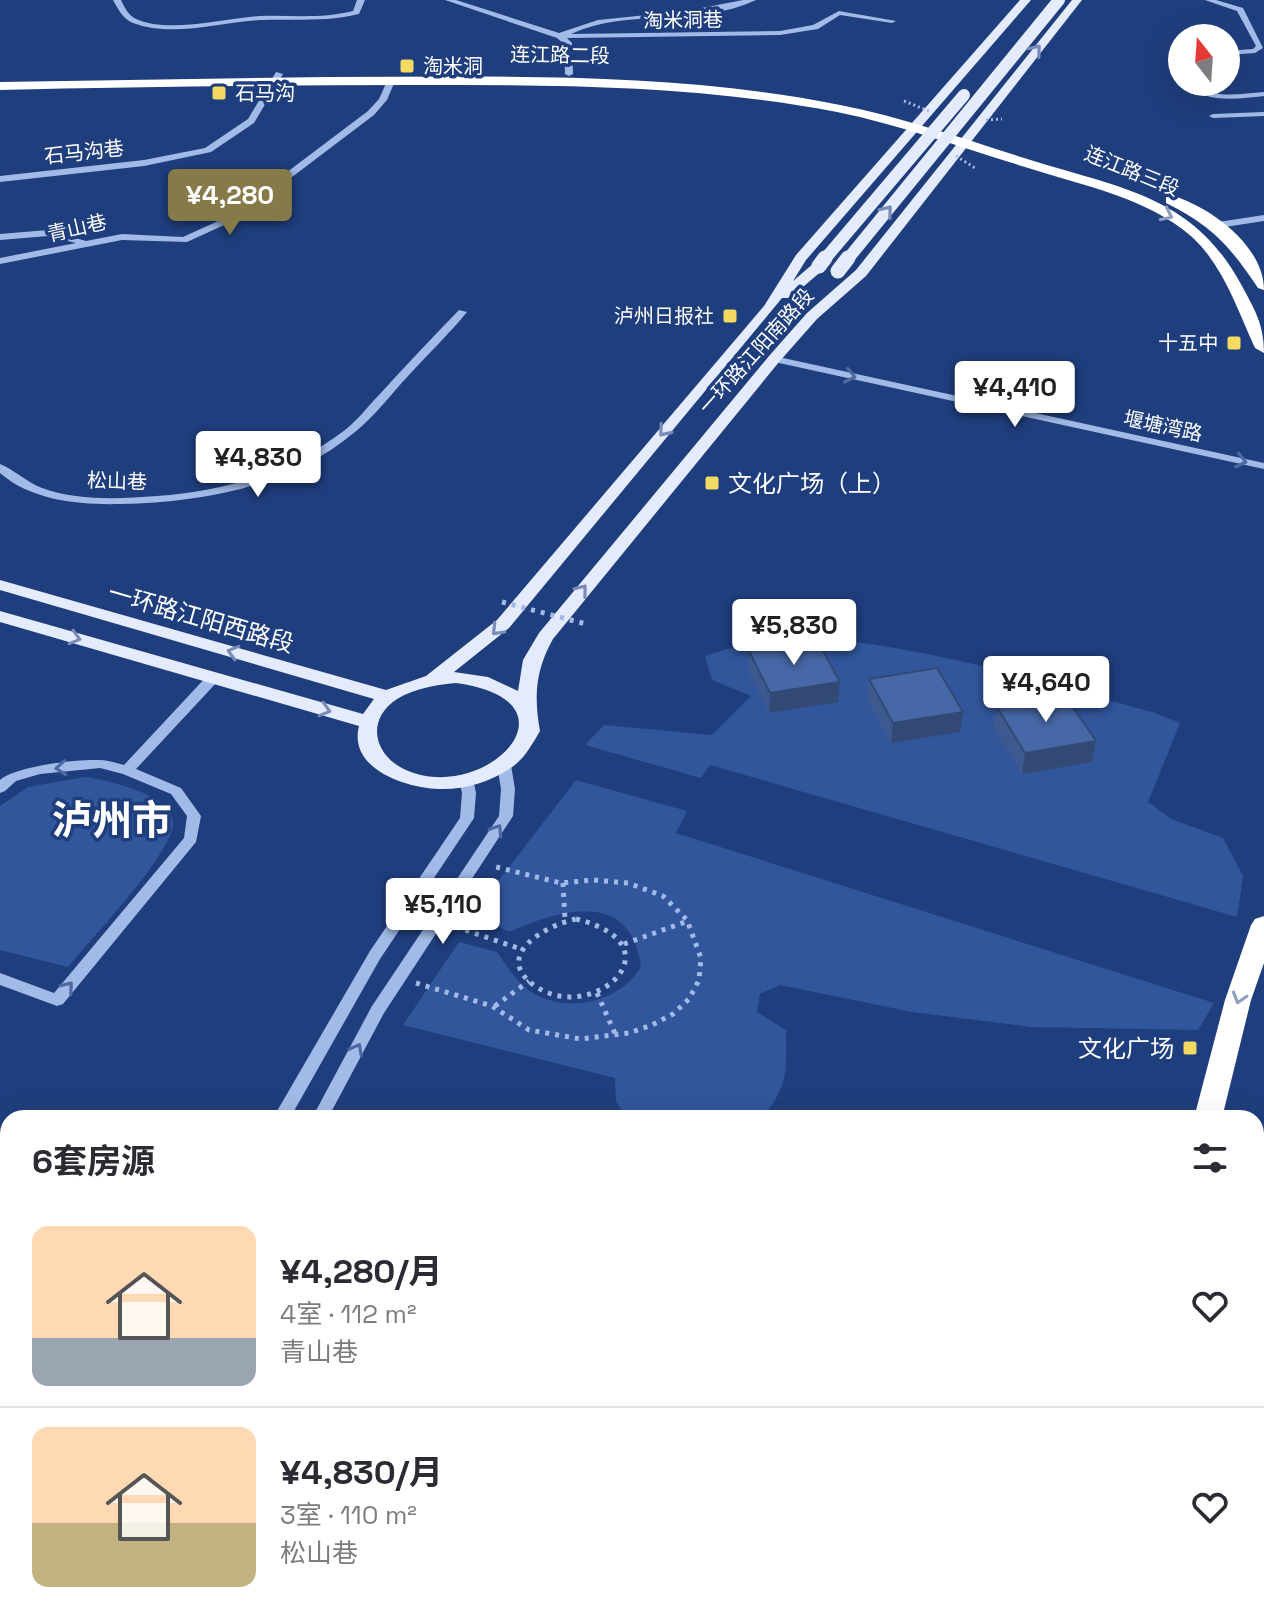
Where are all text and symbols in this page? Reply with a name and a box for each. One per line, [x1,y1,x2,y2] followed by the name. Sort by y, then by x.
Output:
[643,6,723,34] street label: 淘米洞巷
[1168,24,1240,96] north arrow
[1168,24,1240,96] map controls
[510,41,610,69] street label: 连江路二段
[1026,45,1041,59] one-way arrow
[423,53,483,79] place label: 淘米洞
[398,57,416,75] marker: 淘米洞
[235,80,295,106] place label: 石马沟
[210,84,228,102] marker: 石马沟
[43,135,125,169] street label: 石马沟巷
[1081,140,1183,202] street label: 连江路三段
[165,169,295,237] pin: ¥4,280
[186,178,274,212] text: ¥4,280
[1159,205,1174,221] one-way arrow
[877,206,892,220] one-way arrow
[45,209,109,247] street label: 青山巷
[693,283,819,419] street label: 一环路江阳南路段
[614,303,714,329] place label: 泸州日报社
[721,307,739,325] marker: 泸州日报社
[1158,330,1218,356] place label: 十五中
[1225,334,1243,352] marker: 十五中
[950,361,1080,429] pin: ¥4,410
[843,366,857,383] one-way arrow
[973,370,1057,404] text: ¥4,410
[1121,405,1205,447] street label: 堰塘湾路
[659,422,674,437] one-way arrow
[193,431,323,499] pin: ¥4,830
[214,440,302,474] text: ¥4,830
[1233,452,1247,469] one-way arrow
[87,467,147,495] street label: 松山巷
[728,468,896,499] place label: 文化广场（上）
[703,474,721,492] marker: 文化广场（上）
[104,577,298,659] street label: 一环路江阳西路段
[573,584,587,599] one-way arrow
[729,599,859,667] pin: ¥5,830
[750,608,838,642] text: ¥5,830
[491,621,506,635] one-way arrow
[67,629,81,645] one-way arrow
[226,645,240,661] one-way arrow
[981,656,1111,724] pin: ¥4,640
[1001,665,1091,699] text: ¥4,640
[317,701,331,717] one-way arrow
[55,759,68,776] one-way arrow
[52,795,172,846] district label: 泸州市
[487,824,502,839] one-way arrow
[378,878,508,946] pin: ¥5,110
[404,887,482,921] text: ¥5,110
[58,982,73,996] one-way arrow
[1232,991,1248,1004] one-way arrow
[1078,1033,1174,1064] place label: 文化广场
[1181,1039,1199,1057] marker: 文化广场
[347,1043,362,1058] one-way arrow
[1188,1136,1232,1180] icon: filters
[32,1140,155,1183] text: 6套房源
[280,1250,443,1293] text: ¥4,280/月
[96,1258,192,1354] icon: home
[1188,1284,1232,1328] icon: heart
[280,1297,416,1331] text: 4室 · 112 m²
[280,1335,358,1369] text: 青山巷
[280,1451,443,1494] text: ¥4,830/月
[96,1459,192,1555] icon: home
[1188,1485,1232,1529] icon: heart
[280,1498,417,1532] text: 3室 · 110 m²
[280,1536,358,1570] text: 松山巷

